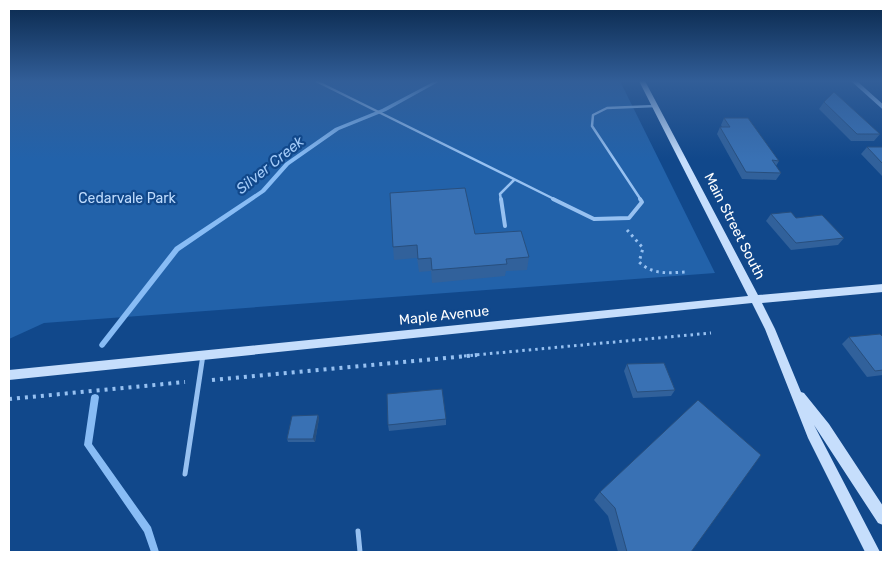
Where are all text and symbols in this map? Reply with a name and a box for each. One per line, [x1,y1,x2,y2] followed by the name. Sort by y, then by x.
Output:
[232,132,308,198] water label: Silver Creek
[700,170,769,282] street label: Main Street South
[78,190,177,207] park label: Cedarvale Park
[398,302,490,329] street label: Maple Avenue

